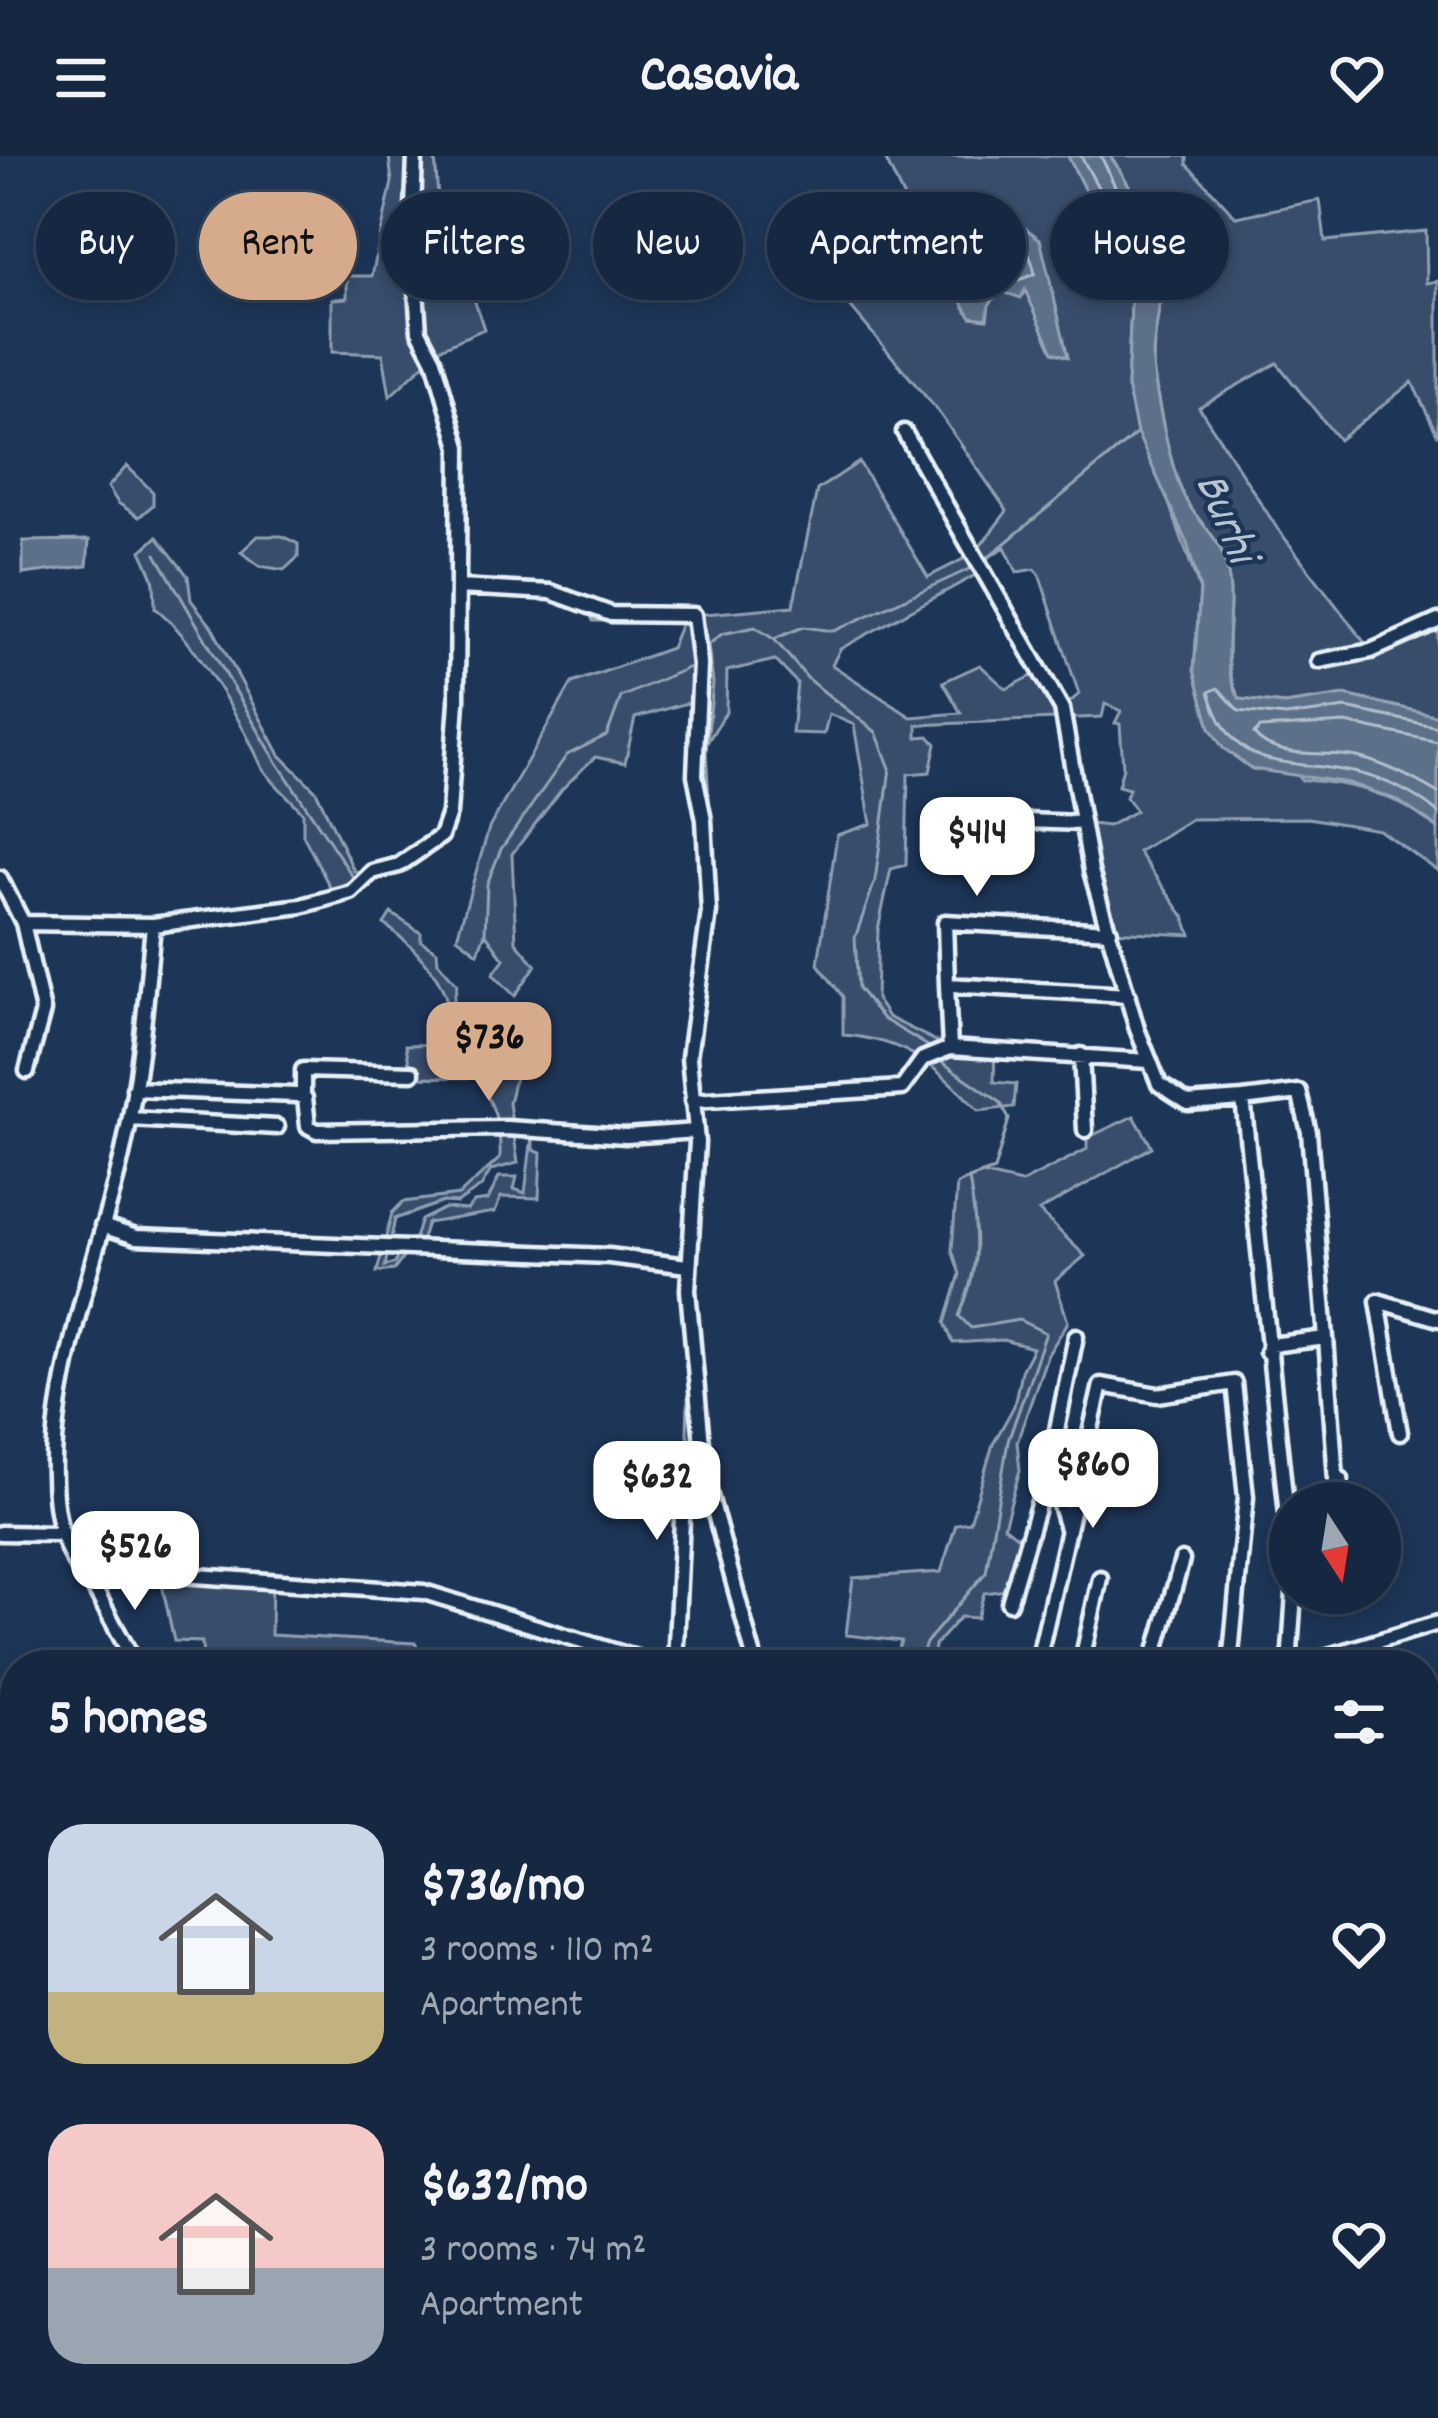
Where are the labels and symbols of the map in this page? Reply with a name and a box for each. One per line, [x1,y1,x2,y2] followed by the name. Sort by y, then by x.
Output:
[1173,463,1276,581] water label: Burhi
[906,797,1048,899] pin: $414
[418,1002,560,1104] pin: $736
[1022,1429,1164,1531] pin: $860
[586,1441,728,1543] pin: $632
[1269,1482,1401,1614] north arrow
[64,1511,206,1613] pin: $526

